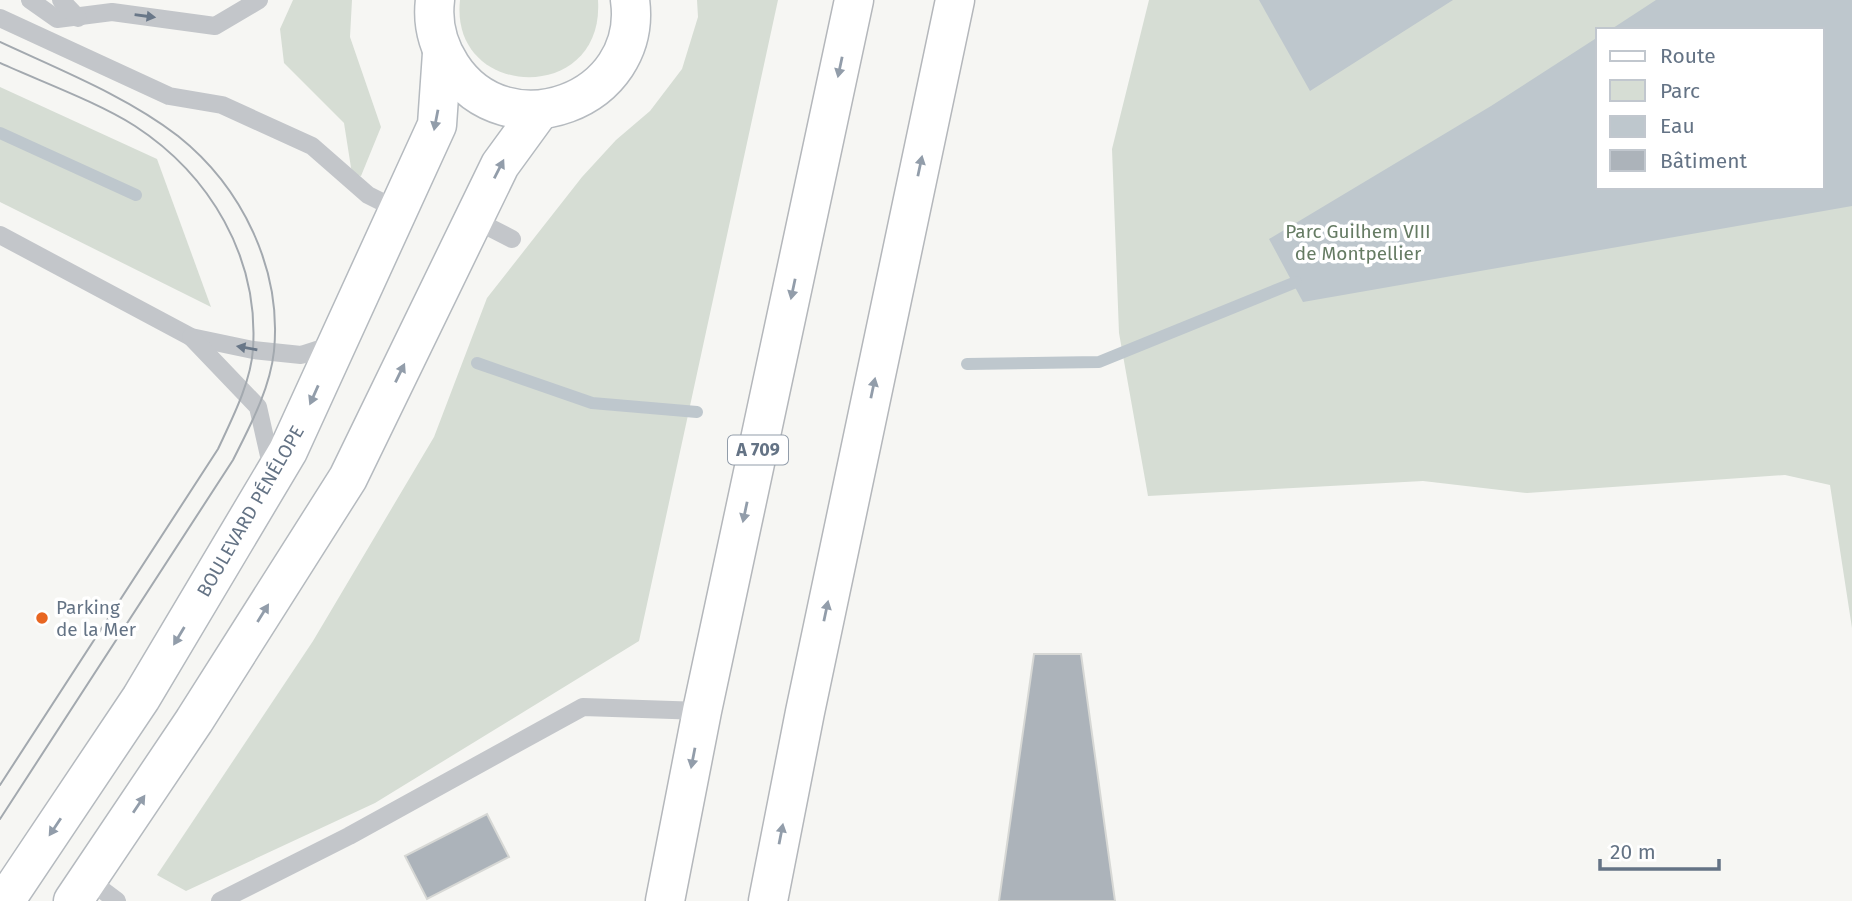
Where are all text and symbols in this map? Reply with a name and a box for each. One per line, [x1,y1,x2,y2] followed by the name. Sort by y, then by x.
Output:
[135,11,157,22] one-way arrow
[1596,28,1824,189] legend
[1660,43,1716,69] text: Route
[834,56,845,78] one-way arrow
[1660,78,1700,104] text: Parc
[431,109,442,131] one-way arrow
[1660,113,1695,139] text: Eau
[1660,148,1747,174] text: Bâtiment
[915,155,926,177] one-way arrow
[493,159,505,178] one-way arrow
[1285,220,1431,265] park label: Parc Guilhem VIII de Montpellier
[787,278,798,300] one-way arrow
[236,343,258,354] one-way arrow
[394,363,405,383] one-way arrow
[868,377,879,399] one-way arrow
[308,385,320,405] one-way arrow
[192,421,309,601] street label: BOULEVARD PÉNÉLOPE
[728,436,788,464] road number: A 709
[739,501,750,523] one-way arrow
[56,596,137,641] place label: Parking de la Mer
[821,600,832,622] one-way arrow
[256,603,269,623] one-way arrow
[34,610,50,626] marker: Parking de la Mer
[172,626,185,645] one-way arrow
[687,747,698,769] one-way arrow
[133,794,146,814] one-way arrow
[49,817,62,836] one-way arrow
[776,823,787,845] one-way arrow
[1600,828,1719,872] scale bar
[1610,839,1656,865] text: 20 m

